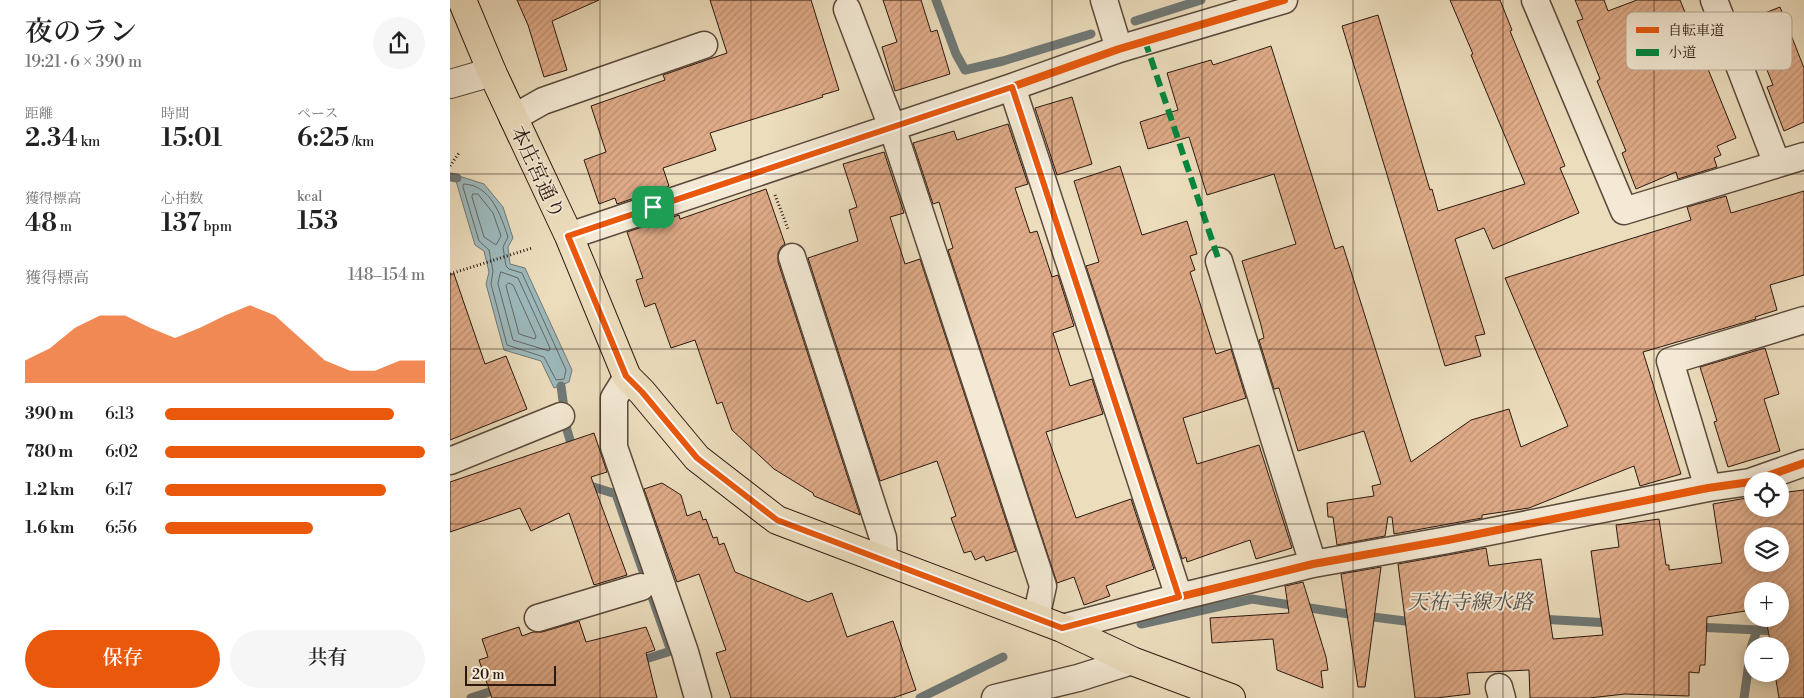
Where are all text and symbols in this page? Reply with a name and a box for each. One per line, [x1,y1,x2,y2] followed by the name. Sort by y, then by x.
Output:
[1626,12,1792,70] legend
[25,15,137,50] text: 夜のラン
[373,17,425,69] button: share
[1668,22,1724,40] text: 自転車道
[1668,44,1696,62] text: 小道
[25,52,142,72] text: 19:21 · 6 × 390 m
[25,105,53,123] text: 距離
[161,105,189,123] text: 時間
[297,105,338,123] text: ペース
[504,122,569,223] street label: 本庄宮通り
[25,123,78,154] text: 2.34
[161,123,222,154] text: 15:01
[297,123,349,154] text: 6:25
[78,133,100,151] text: km
[349,133,374,151] text: /km
[632,186,674,228] pin
[297,188,322,206] text: kcal
[25,190,81,208] text: 獲得標高
[161,190,203,208] text: 心拍数
[639,193,667,221] icon: arrive
[297,206,338,237] text: 153
[25,208,57,239] text: 48
[161,208,201,239] text: 137
[57,218,72,236] text: m
[201,218,232,236] text: bpm
[348,265,425,285] text: 148–154 m
[25,268,89,288] text: 獲得標高
[25,404,73,424] text: 390 m
[105,404,134,424] text: 6:13
[25,442,73,462] text: 780 m
[105,442,138,462] text: 6:02
[1744,472,1789,682] map controls
[1744,472,1789,517] button: locate
[25,480,74,500] text: 1.2 km
[105,480,132,500] text: 6:17
[25,518,74,538] text: 1.6 km
[105,518,137,538] text: 6:56
[1744,527,1789,572] button: layers
[1744,582,1789,627] button: +
[1407,590,1535,616] water label: 天祐寺線水路
[25,630,220,688] button: 保存
[230,630,425,688] button: 共有
[1744,637,1789,682] button: −
[465,663,556,686] scale bar
[472,666,504,684] text: 20 m

